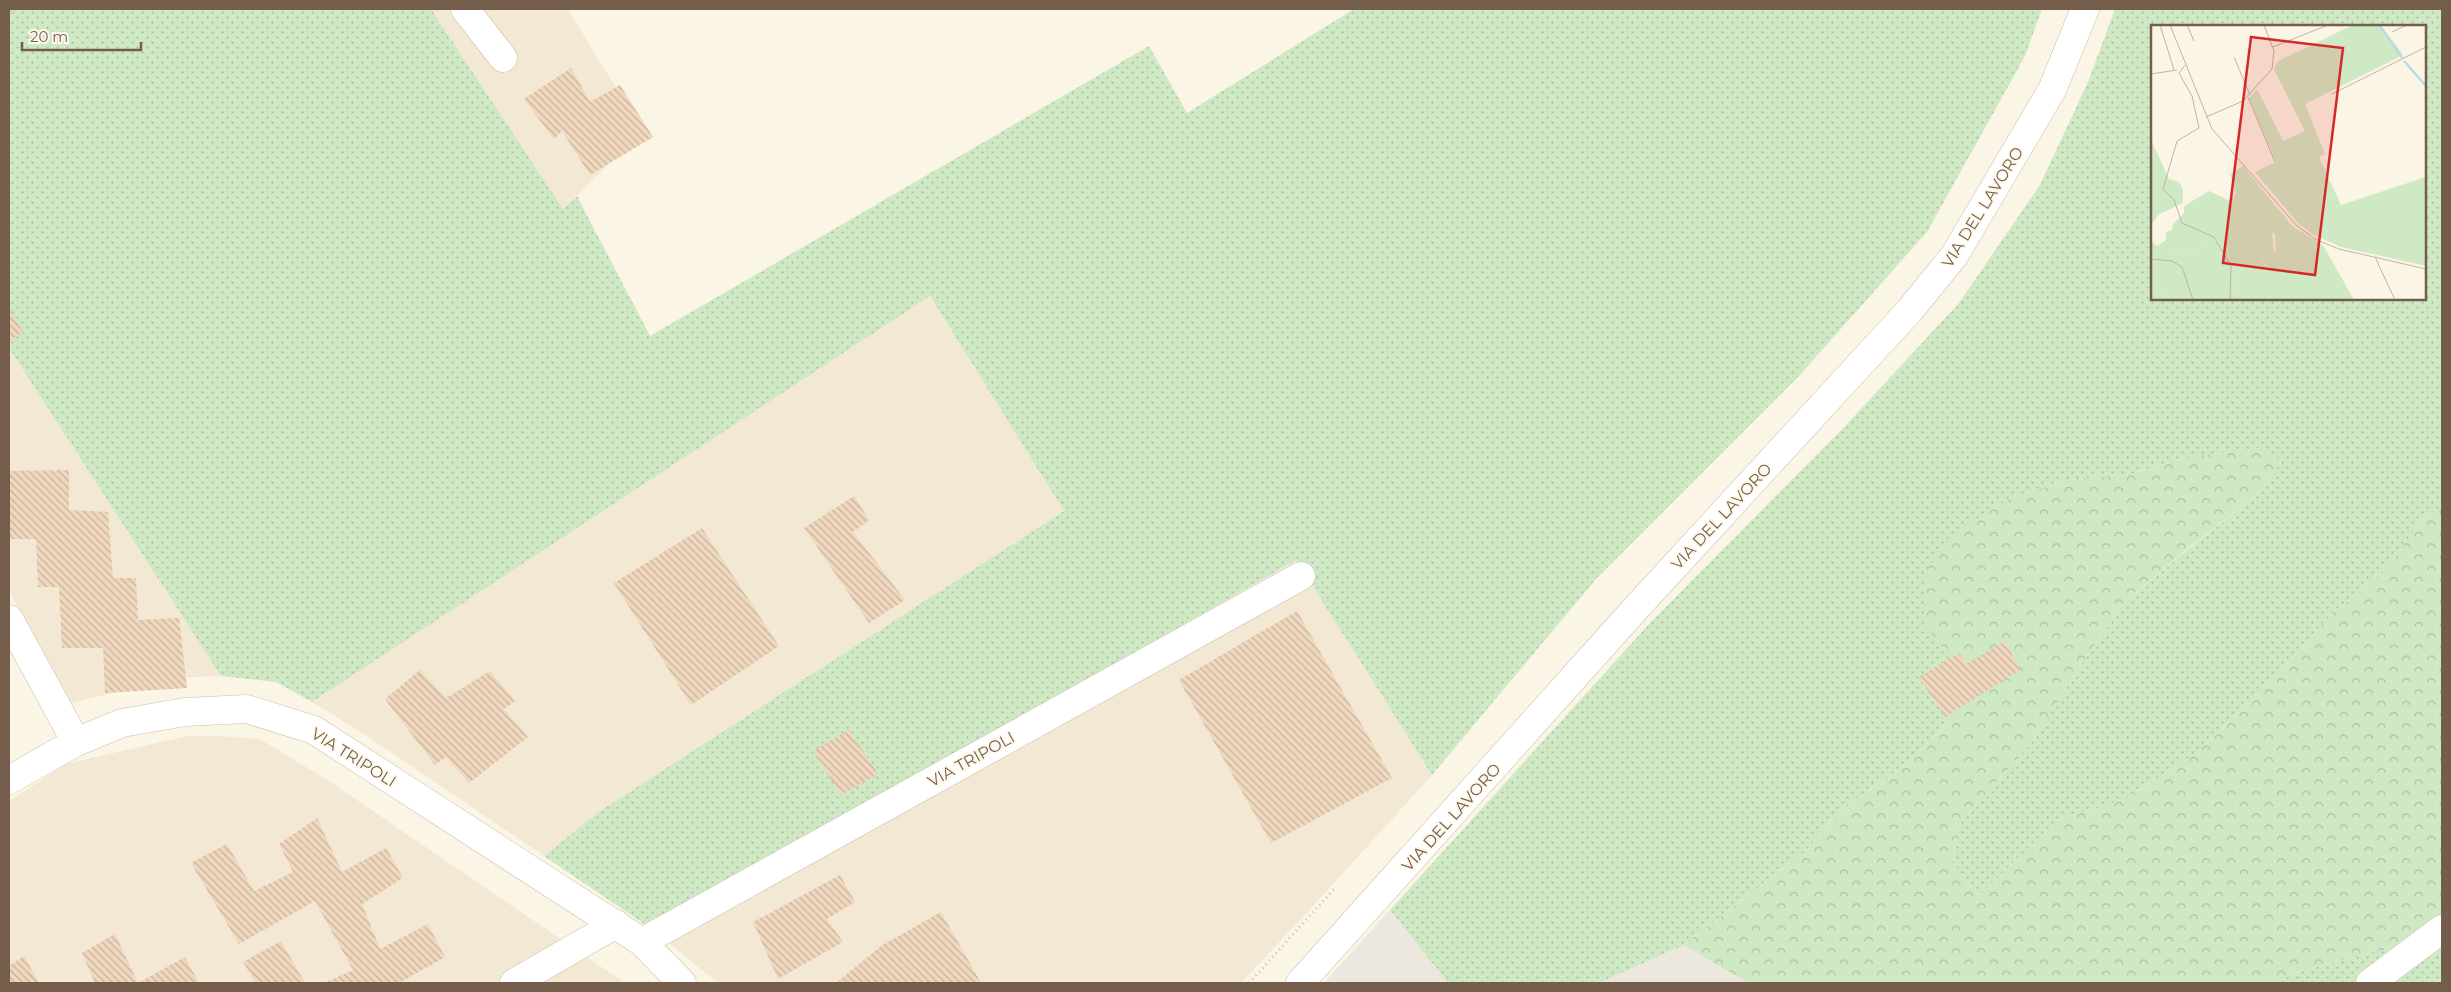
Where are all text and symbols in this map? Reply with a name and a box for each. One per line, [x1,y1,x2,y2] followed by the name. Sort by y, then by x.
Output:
[22,20,141,52] scale bar
[2151,25,2426,300] inset map
[30,27,68,46] text: 20 m
[1938,143,2027,271] street label: VIA DEL LAVORO
[1667,459,1776,573] street label: VIA DEL LAVORO
[308,724,400,791] street label: VIA TRIPOLI
[925,728,1018,791] street label: VIA TRIPOLI
[1398,760,1505,875] street label: VIA DEL LAVORO

